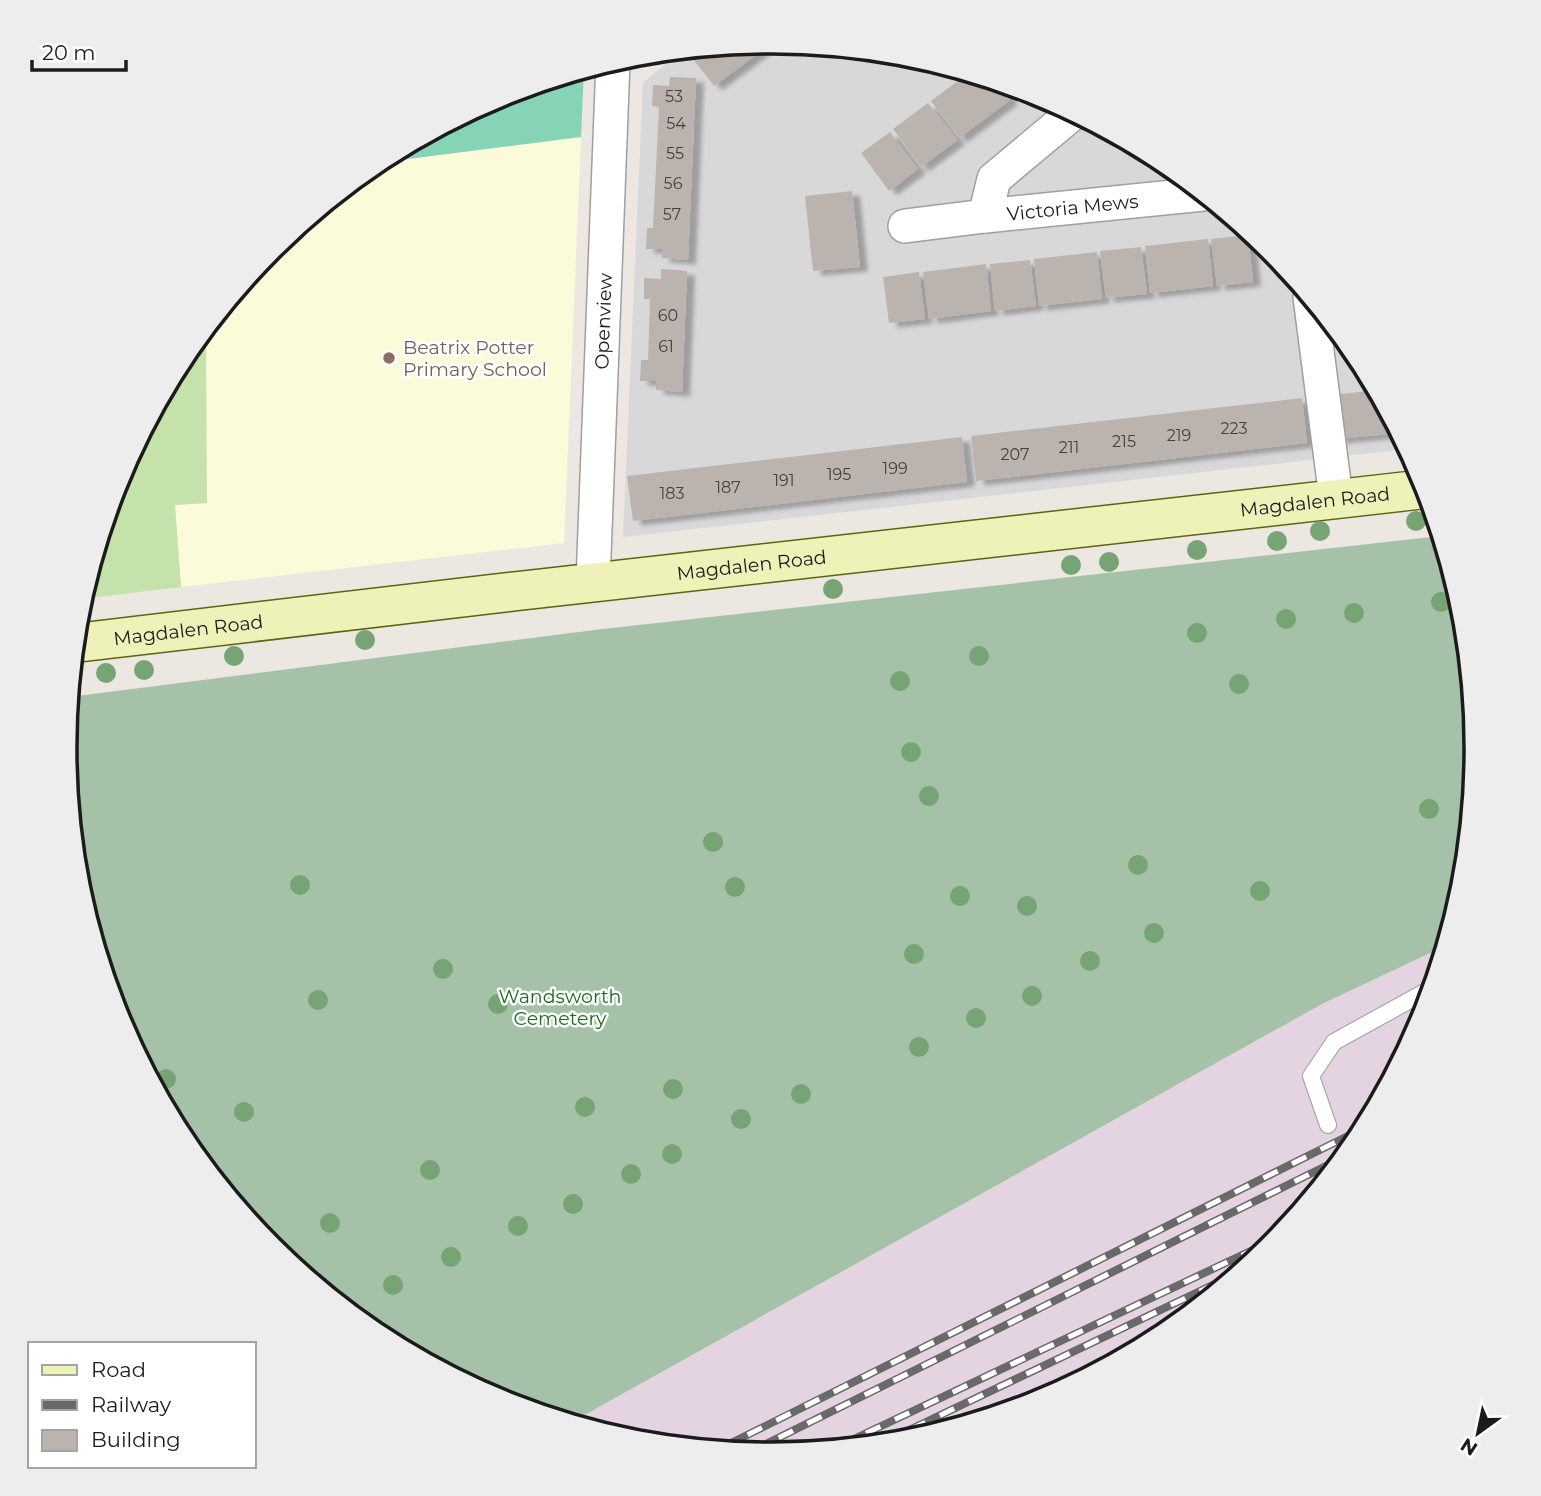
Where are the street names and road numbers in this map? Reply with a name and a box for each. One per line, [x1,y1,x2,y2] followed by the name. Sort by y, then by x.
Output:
[1006,189,1140,225] street label: Victoria Mews
[590,272,616,370] street label: Openview
[1239,482,1391,521] street label: Magdalen Road
[675,545,828,585] street label: Magdalen Road
[112,610,264,650] street label: Magdalen Road

